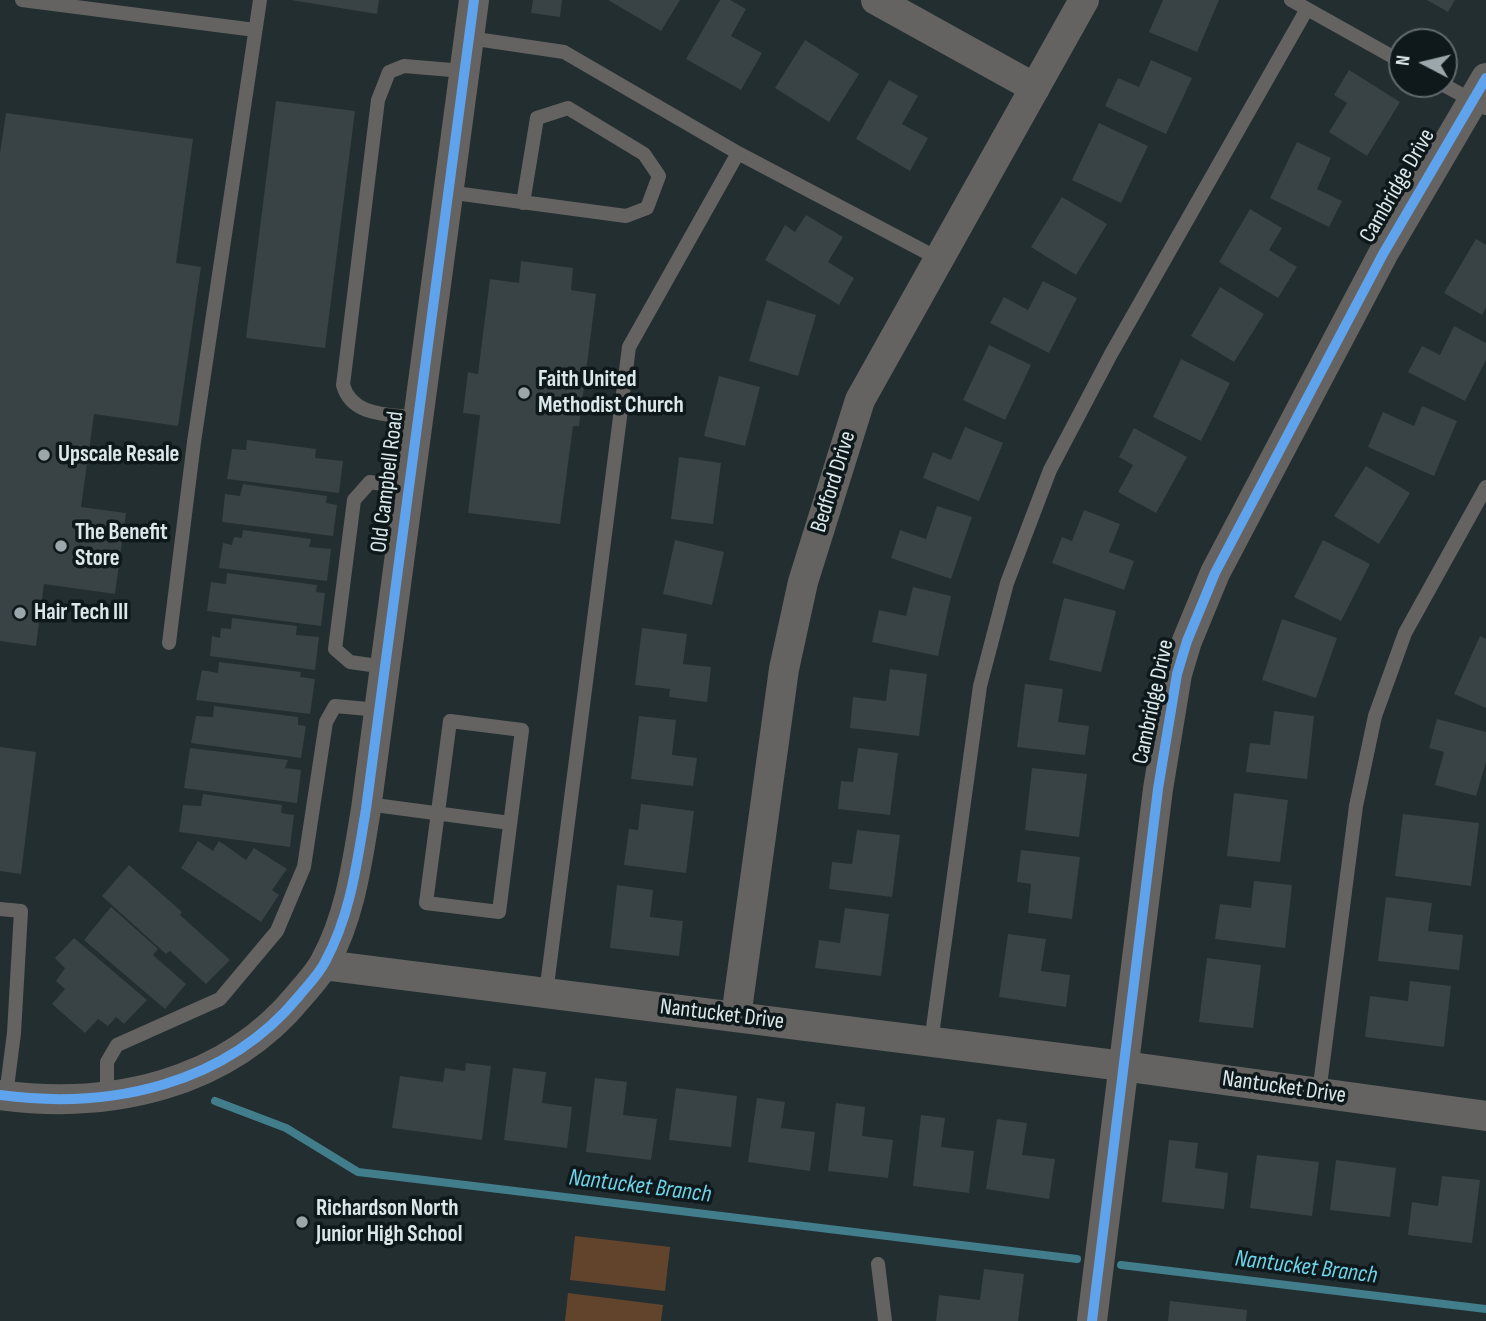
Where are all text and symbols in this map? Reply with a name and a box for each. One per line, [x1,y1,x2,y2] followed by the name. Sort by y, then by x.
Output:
[1388,28,1458,98] north arrow
[1392,54,1416,67] text: N
[1354,124,1442,248] street label: Cambridge Drive
[538,366,684,420] place label: Faith United Methodist Church
[516,385,532,401] marker: Faith United Methodist Church
[366,410,410,554] street label: Old Campbell Road
[806,428,862,536] street label: Bedford Drive
[58,441,179,469] place label: Upscale Resale
[36,447,52,463] marker: Upscale Resale
[75,519,168,573] place label: The Benefit Store
[53,538,69,554] marker: The Benefit Store
[34,599,128,627] place label: Hair Tech III
[12,605,28,621] marker: Hair Tech III
[1127,637,1181,767] street label: Cambridge Drive
[658,994,786,1036] street label: Nantucket Drive
[1220,1066,1348,1110] street label: Nantucket Drive
[567,1164,713,1210] water label: Nantucket Branch
[316,1195,462,1249] place label: Richardson North Junior High School
[294,1214,310,1230] marker: Richardson North Junior High School
[1233,1245,1379,1291] water label: Nantucket Branch

